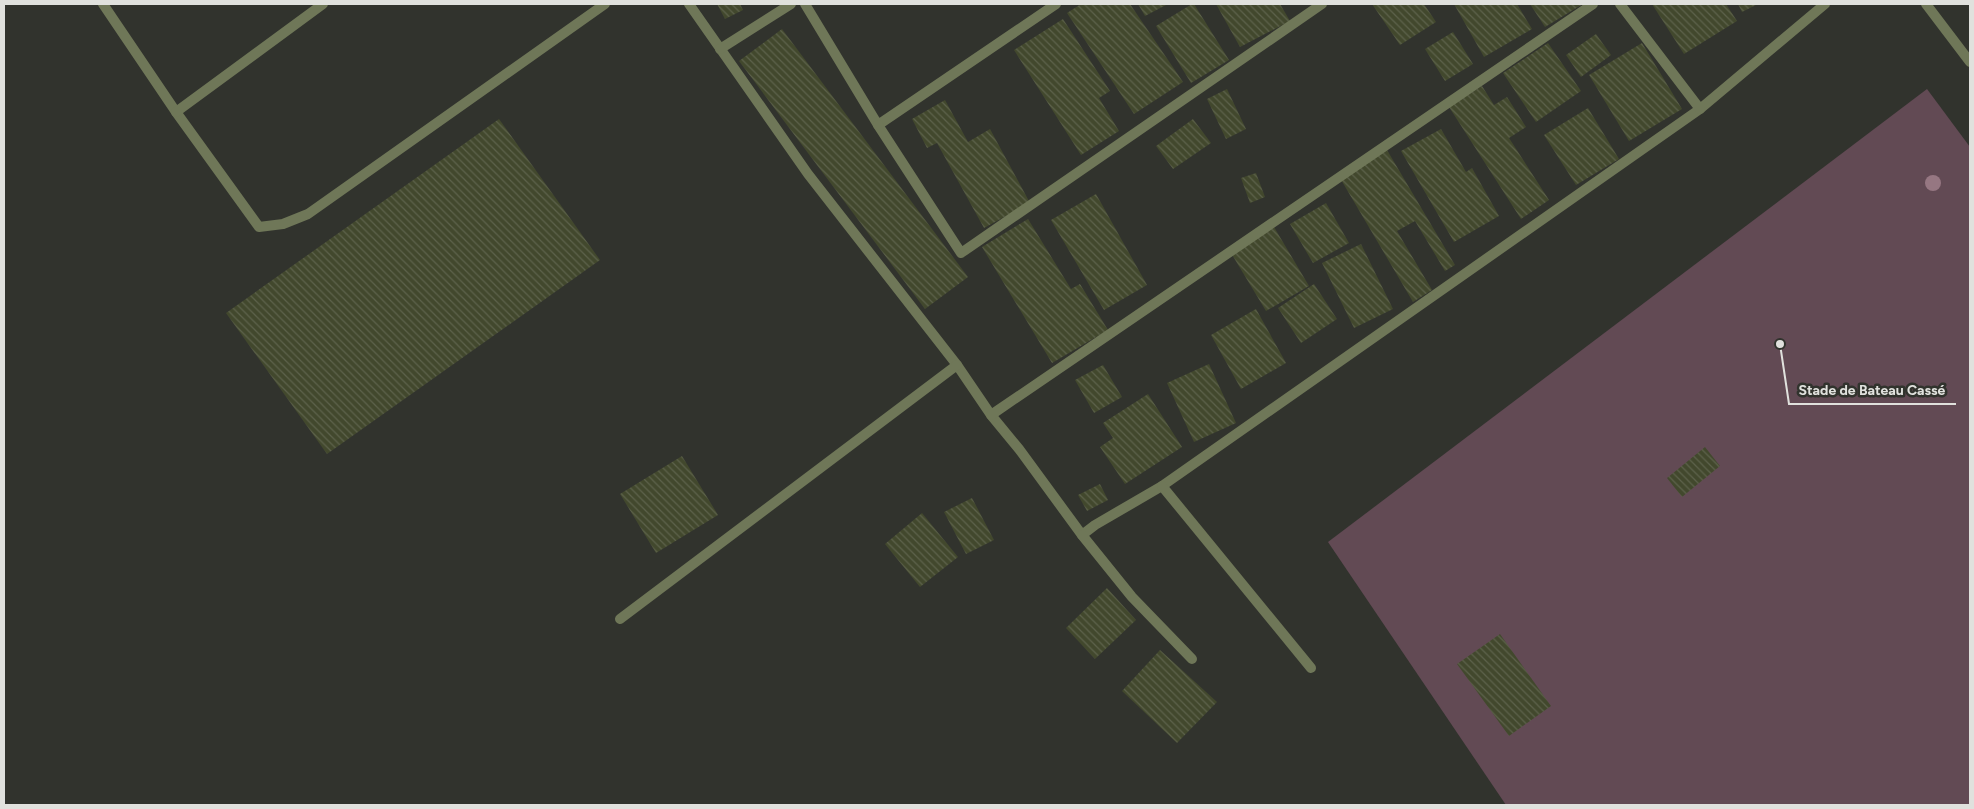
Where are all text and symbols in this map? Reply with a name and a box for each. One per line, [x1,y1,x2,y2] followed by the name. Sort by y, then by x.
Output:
[1789,375,1956,404] callout: Stade de Bateau Cassé
[1799,382,1946,399] text: Stade de Bateau Cassé

